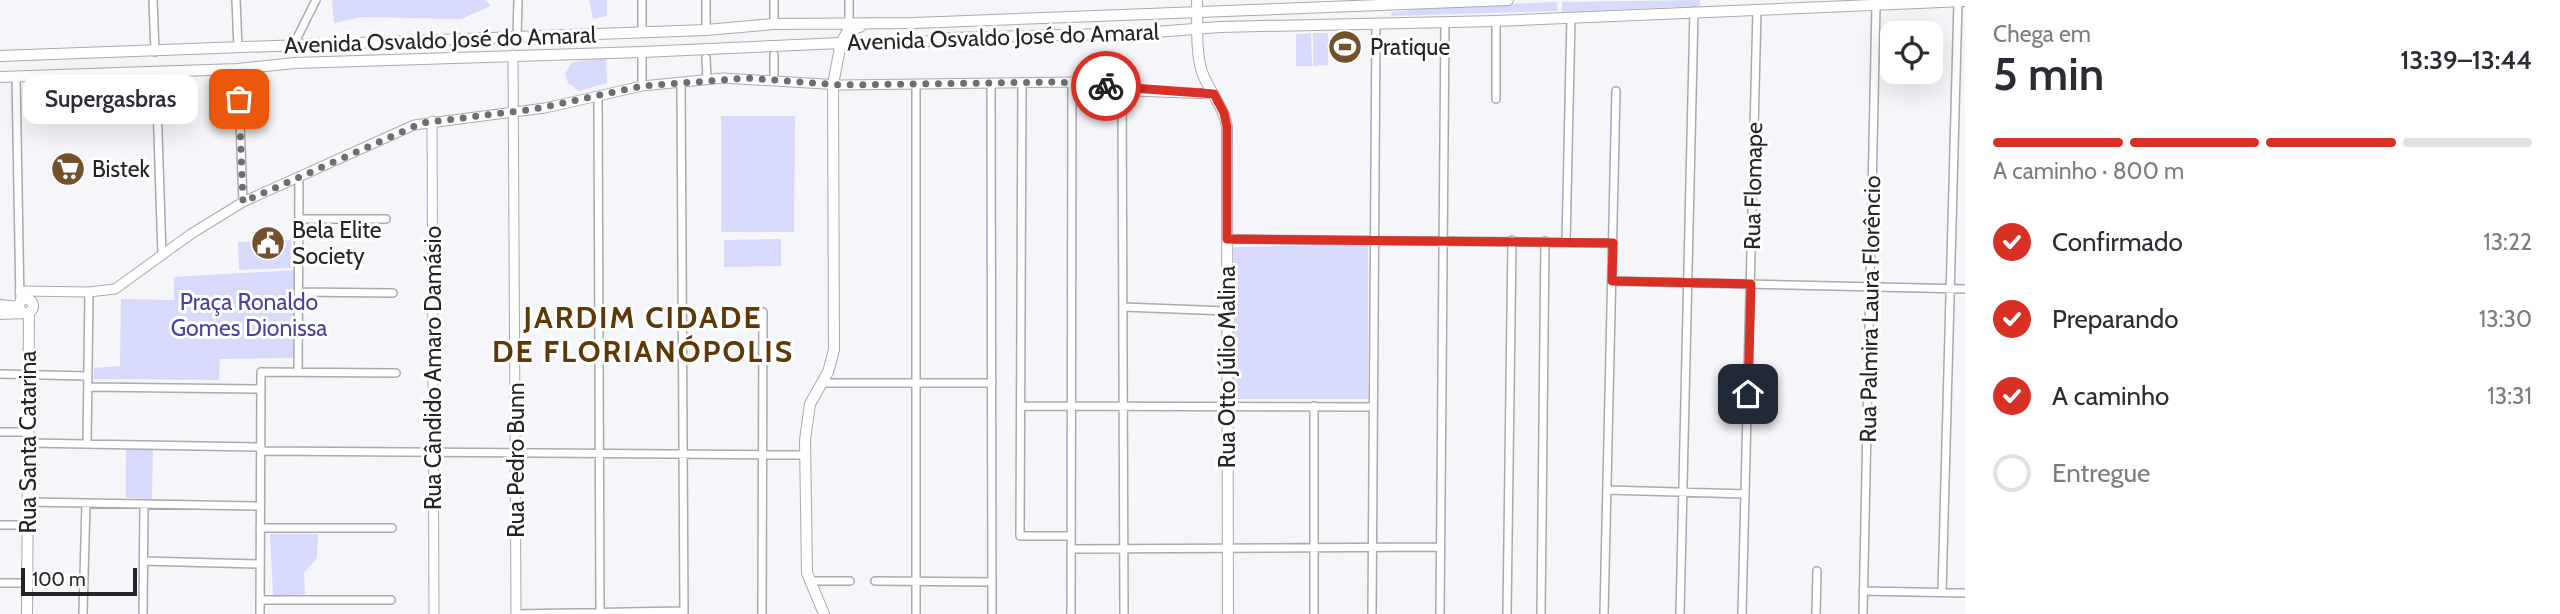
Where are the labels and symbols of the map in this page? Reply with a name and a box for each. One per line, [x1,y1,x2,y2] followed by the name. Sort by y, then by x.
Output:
[846,18,1160,56] street label: Avenida Osvaldo José do Amaral
[283,21,597,59] street label: Avenida Osvaldo José do Amaral
[1326,28,1364,66] sports icon: Pratique
[1370,33,1450,61] place label: Pratique
[1071,51,1141,121] courier
[209,69,269,129] pin
[22,74,197,124] callout: Supergasbras
[1738,122,1768,250] street label: Rua Flomape
[49,150,87,188] supermarket icon: Bistek
[92,155,150,183] place label: Bistek
[1854,175,1886,443] street label: Rua Palmira Laura Florêncio
[292,216,382,270] place label: Bela Elite Society
[249,224,287,262] public building icon: Bela Elite Society
[419,226,447,510] street label: Rua Cândido Amaro Damásio
[1213,266,1241,468] street label: Rua Otto Júlio Malina
[171,288,327,342] park label: Praça Ronaldo Gomes Dionissa
[492,299,794,370] district label: JARDIM CIDADE DE FLORIANÓPOLIS
[14,351,42,533] street label: Rua Santa Catarina
[1718,364,1778,424] pin
[502,382,530,538] street label: Rua Pedro Bunn
[21,565,136,597] scale bar

